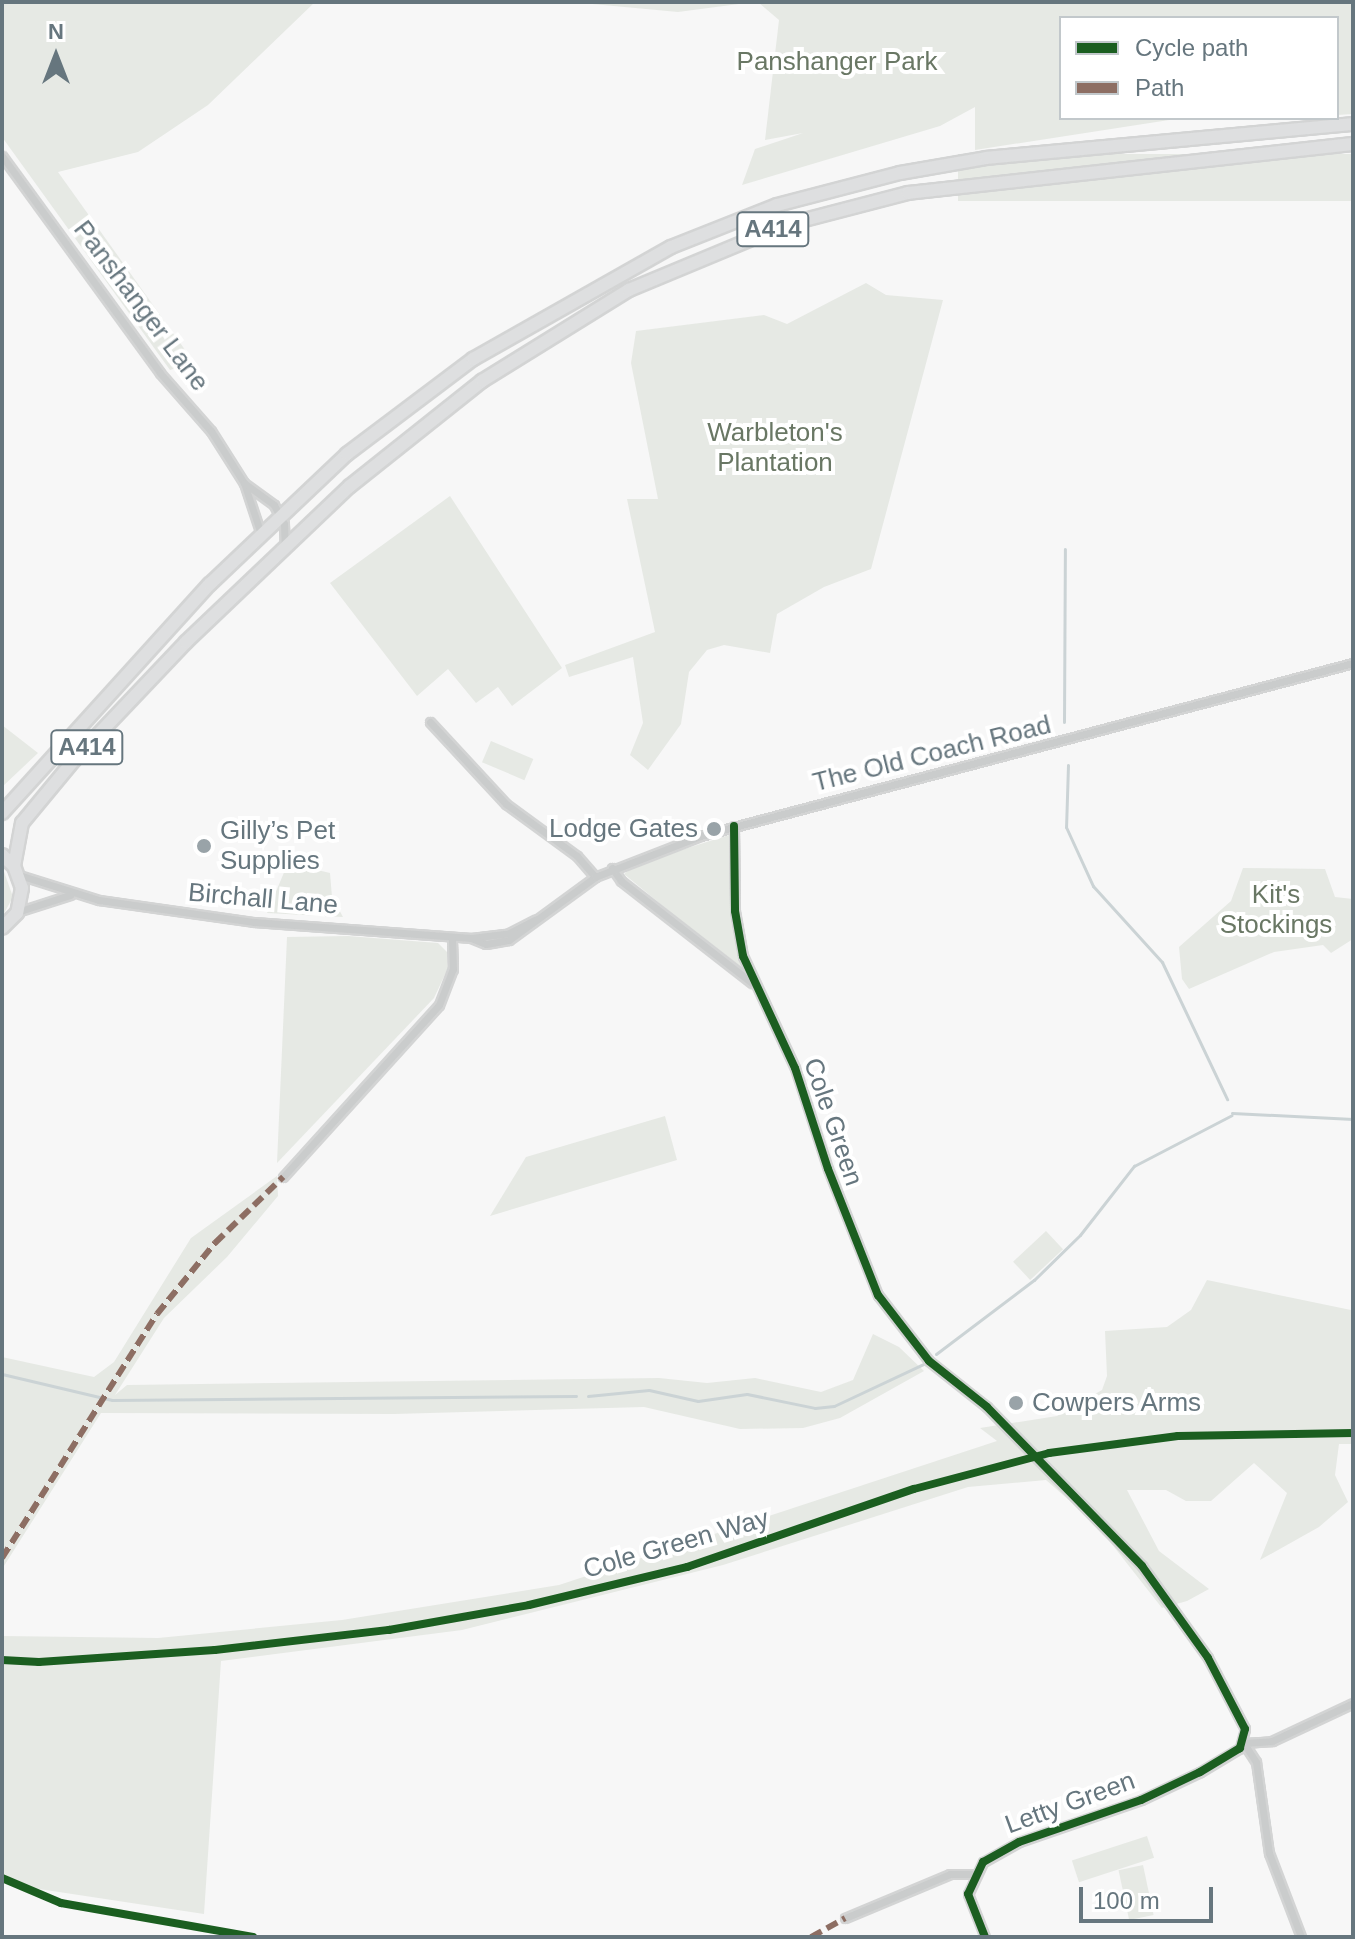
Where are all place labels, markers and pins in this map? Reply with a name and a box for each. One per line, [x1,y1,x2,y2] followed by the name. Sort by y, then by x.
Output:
[549,813,698,845] place label: Lodge Gates
[220,815,335,876] place label: Gilly’s Pet Supplies
[705,820,723,838] marker: Lodge Gates
[195,837,213,855] marker: Gilly’s Pet Supplies
[1032,1387,1202,1419] place label: Cowpers Arms
[1007,1394,1025,1412] marker: Cowpers Arms

